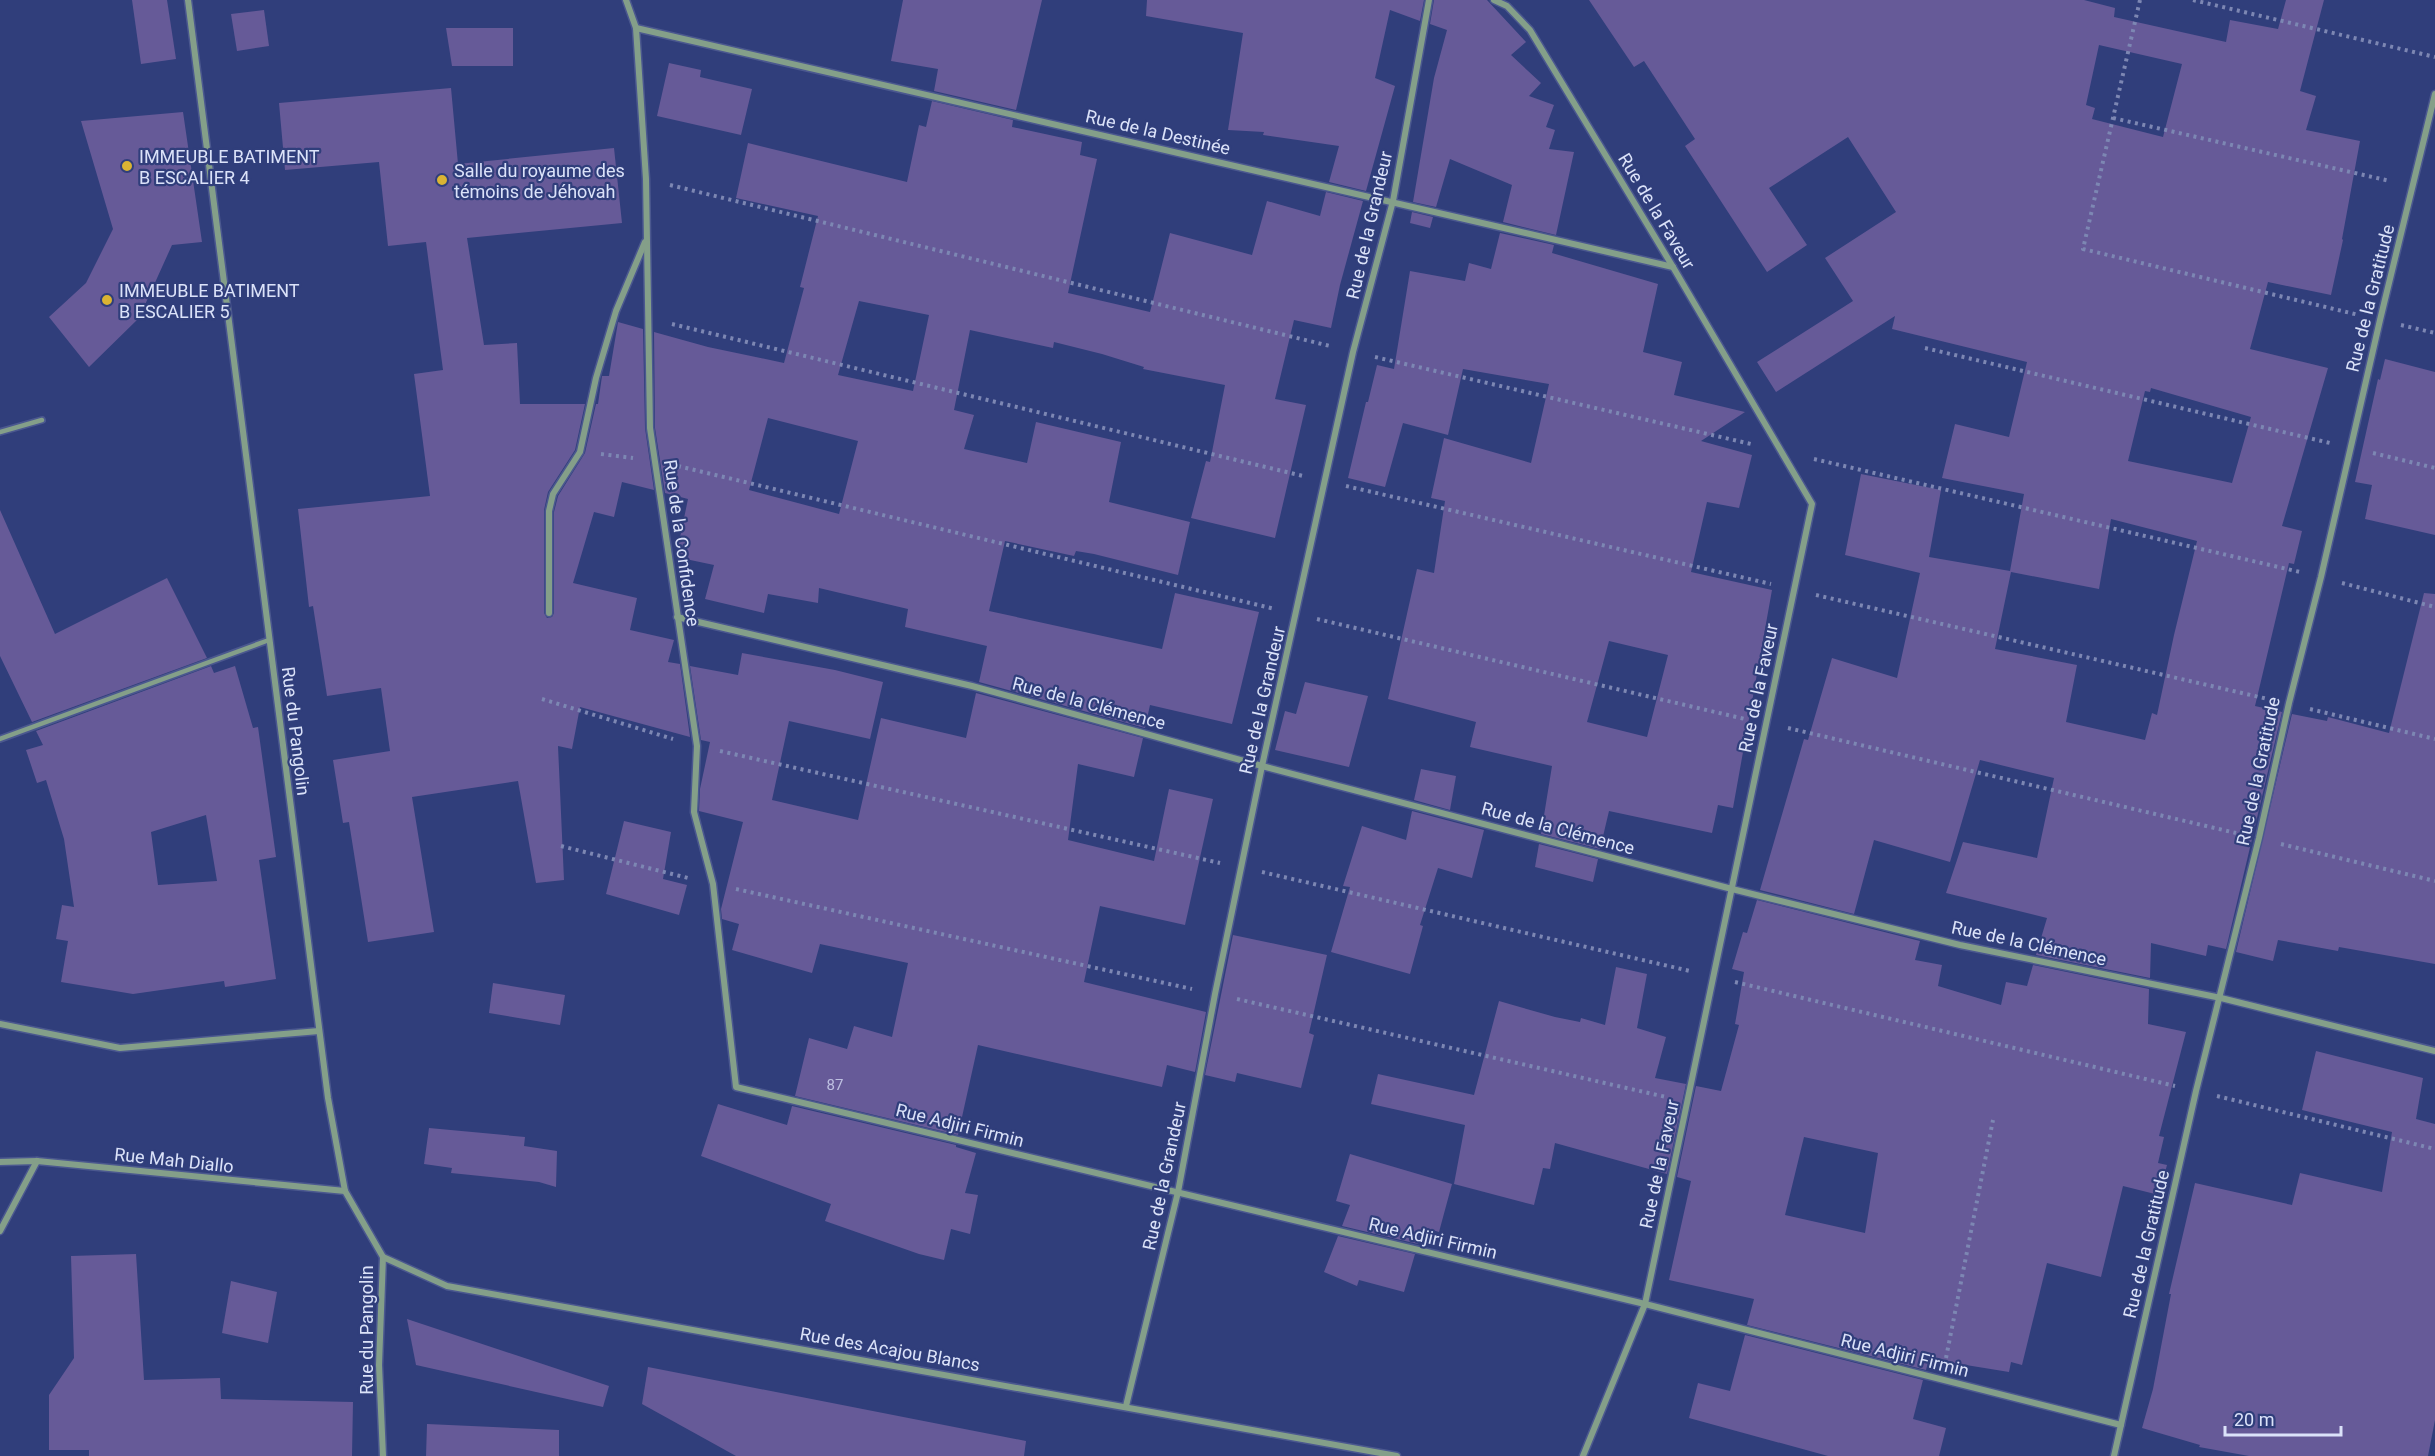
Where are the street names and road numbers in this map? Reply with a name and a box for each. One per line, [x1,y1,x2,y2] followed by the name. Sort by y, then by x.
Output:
[1084,105,1232,159] street label: Rue de la Destinée
[1342,149,1396,301] street label: Rue de la Grandeur
[1614,149,1700,273] street label: Rue de la Faveur
[2341,222,2399,374] street label: Rue de la Gratitude
[660,458,704,628] street label: Rue de la Confidence
[1734,622,1782,754] street label: Rue de la Faveur
[1235,624,1289,776] street label: Rue de la Grandeur
[278,665,314,797] street label: Rue du Pangolin
[1010,672,1168,734] street label: Rue de la Clémence
[2232,695,2284,847] street label: Rue de la Gratitude
[1479,797,1637,859] street label: Rue de la Clémence
[1950,916,2108,970] street label: Rue de la Clémence
[1635,1098,1683,1230] street label: Rue de la Faveur
[894,1099,1026,1151] street label: Rue Adjiri Firmin
[1138,1100,1190,1252] street label: Rue de la Grandeur
[113,1143,235,1177] street label: Rue Mah Diallo
[2119,1168,2173,1320] street label: Rue de la Gratitude
[1367,1213,1499,1263] street label: Rue Adjiri Firmin
[356,1265,377,1395] street label: Rue du Pangolin
[798,1323,982,1375] street label: Rue des Acajou Blancs
[1839,1329,1971,1381] street label: Rue Adjiri Firmin

